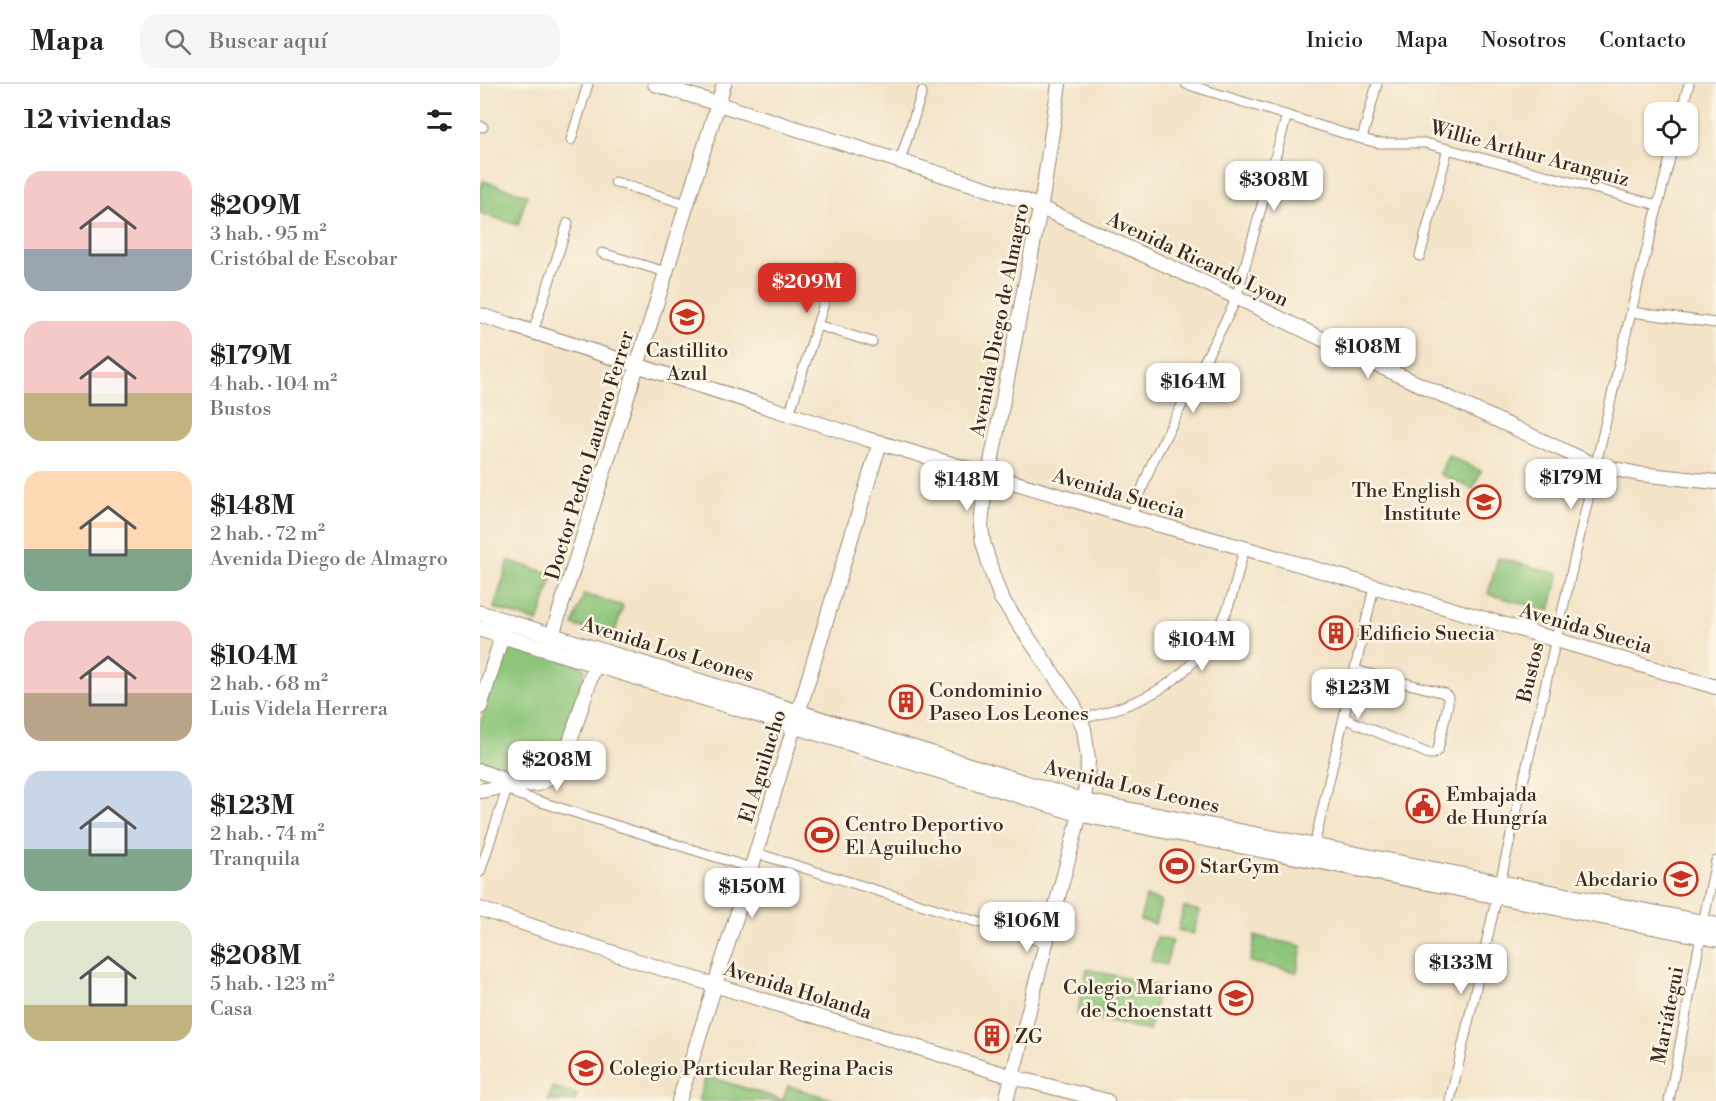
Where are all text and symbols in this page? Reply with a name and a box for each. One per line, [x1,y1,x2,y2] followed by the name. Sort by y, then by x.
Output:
[140,14,560,68] search box
[30,24,104,59] text: Mapa
[161,25,194,58] icon: search
[209,28,328,55] text: Buscar aquí
[1306,28,1363,54] text: Inicio
[1396,28,1448,54] text: Mapa
[1481,28,1566,54] text: Nosotros
[1599,28,1686,54] text: Contacto
[1644,102,1698,156] map controls
[1644,102,1698,156] button: locate
[24,104,171,136] text: 12 viviendas
[423,104,456,137] icon: filters
[1426,116,1632,193] street label: Willie Arthur Aranguiz
[1232,161,1316,212] pin: $308M
[1239,168,1309,193] text: $308M
[210,190,301,222] text: $209M
[72,195,144,267] icon: home
[965,201,1035,440] street label: Avenida Diego de Almagro
[1102,207,1292,313] street label: Avenida Ricardo Lyon
[210,222,326,247] text: 3 hab. · 95 m²
[210,247,398,272] text: Cristóbal de Escobar
[765,263,849,314] pin: $209M
[772,270,842,295] text: $209M
[669,299,705,335] school or university icon: Castillito Azul
[541,327,640,583] street label: Doctor Pedro Lautaro Ferrer
[1326,328,1410,379] pin: $108M
[1335,335,1401,360] text: $108M
[646,339,728,387] place label: Castillito Azul
[210,340,292,372] text: $179M
[72,345,144,417] icon: home
[1151,363,1235,414] pin: $164M
[1160,370,1226,395] text: $164M
[210,372,337,397] text: 4 hab. · 104 m²
[210,397,271,422] text: Bustos
[1529,459,1613,510] pin: $179M
[925,461,1009,512] pin: $148M
[1049,463,1188,526] street label: Avenida Suecia
[1540,466,1602,491] text: $179M
[934,468,1000,493] text: $148M
[1352,479,1461,527] place label: The English Institute
[1466,484,1502,520] school or university icon: The English Institute
[210,490,295,522] text: $148M
[72,495,144,567] icon: home
[210,522,325,547] text: 2 hab. · 72 m²
[210,547,448,572] text: Avenida Diego de Almagro
[1516,598,1655,661] street label: Avenida Suecia
[577,612,757,689] street label: Avenida Los Leones
[1318,615,1354,651] building icon: Edificio Suecia
[1160,621,1244,672] pin: $104M
[1359,622,1496,647] place label: Edificio Suecia
[1168,628,1236,653] text: $104M
[210,640,298,672] text: $104M
[1512,640,1551,706] street label: Bustos
[72,645,144,717] icon: home
[1316,669,1400,720] pin: $123M
[210,672,328,697] text: 2 hab. · 68 m²
[1326,676,1390,701] text: $123M
[929,679,1089,727] place label: Condominio Paseo Los Leones
[888,684,924,720] building icon: Condominio Paseo Los Leones
[210,697,388,722] text: Luis Videla Herrera
[734,707,792,826] street label: El Aguilucho
[515,741,599,792] pin: $208M
[522,748,592,773] text: $208M
[1041,755,1222,820] street label: Avenida Los Leones
[1446,783,1548,831] place label: Embajada de Hungría
[1405,788,1441,824] public building icon: Embajada de Hungría
[210,790,294,822] text: $123M
[72,795,144,867] icon: home
[845,813,1004,861] place label: Centro Deportivo El Aguilucho
[804,817,840,853] sports icon: Centro Deportivo El Aguilucho
[210,822,325,847] text: 2 hab. · 74 m²
[210,847,300,872] text: Tranquila
[1159,848,1195,884] sports icon: StarGym
[1200,855,1280,880] place label: StarGym
[1663,861,1699,897] school or university icon: Abcdario
[710,868,794,919] pin: $150M
[1574,868,1658,893] place label: Abcdario
[719,875,785,900] text: $150M
[985,902,1069,953] pin: $106M
[994,909,1060,934] text: $106M
[210,940,301,972] text: $208M
[1419,944,1503,995] pin: $133M
[72,945,144,1017] icon: home
[1429,951,1493,976] text: $133M
[720,957,875,1026] street label: Avenida Holanda
[1647,964,1690,1066] street label: Mariátegui
[210,972,335,997] text: 5 hab. · 123 m²
[1063,976,1213,1024] place label: Colegio Mariano de Schoenstatt
[1218,980,1254,1016] school or university icon: Colegio Mariano de Schoenstatt
[210,997,253,1022] text: Casa
[974,1018,1010,1054] building icon: ZG
[1015,1025,1043,1050] place label: ZG
[568,1050,604,1086] school or university icon: Colegio Particular Regina Pacis
[609,1057,893,1082] place label: Colegio Particular Regina Pacis

